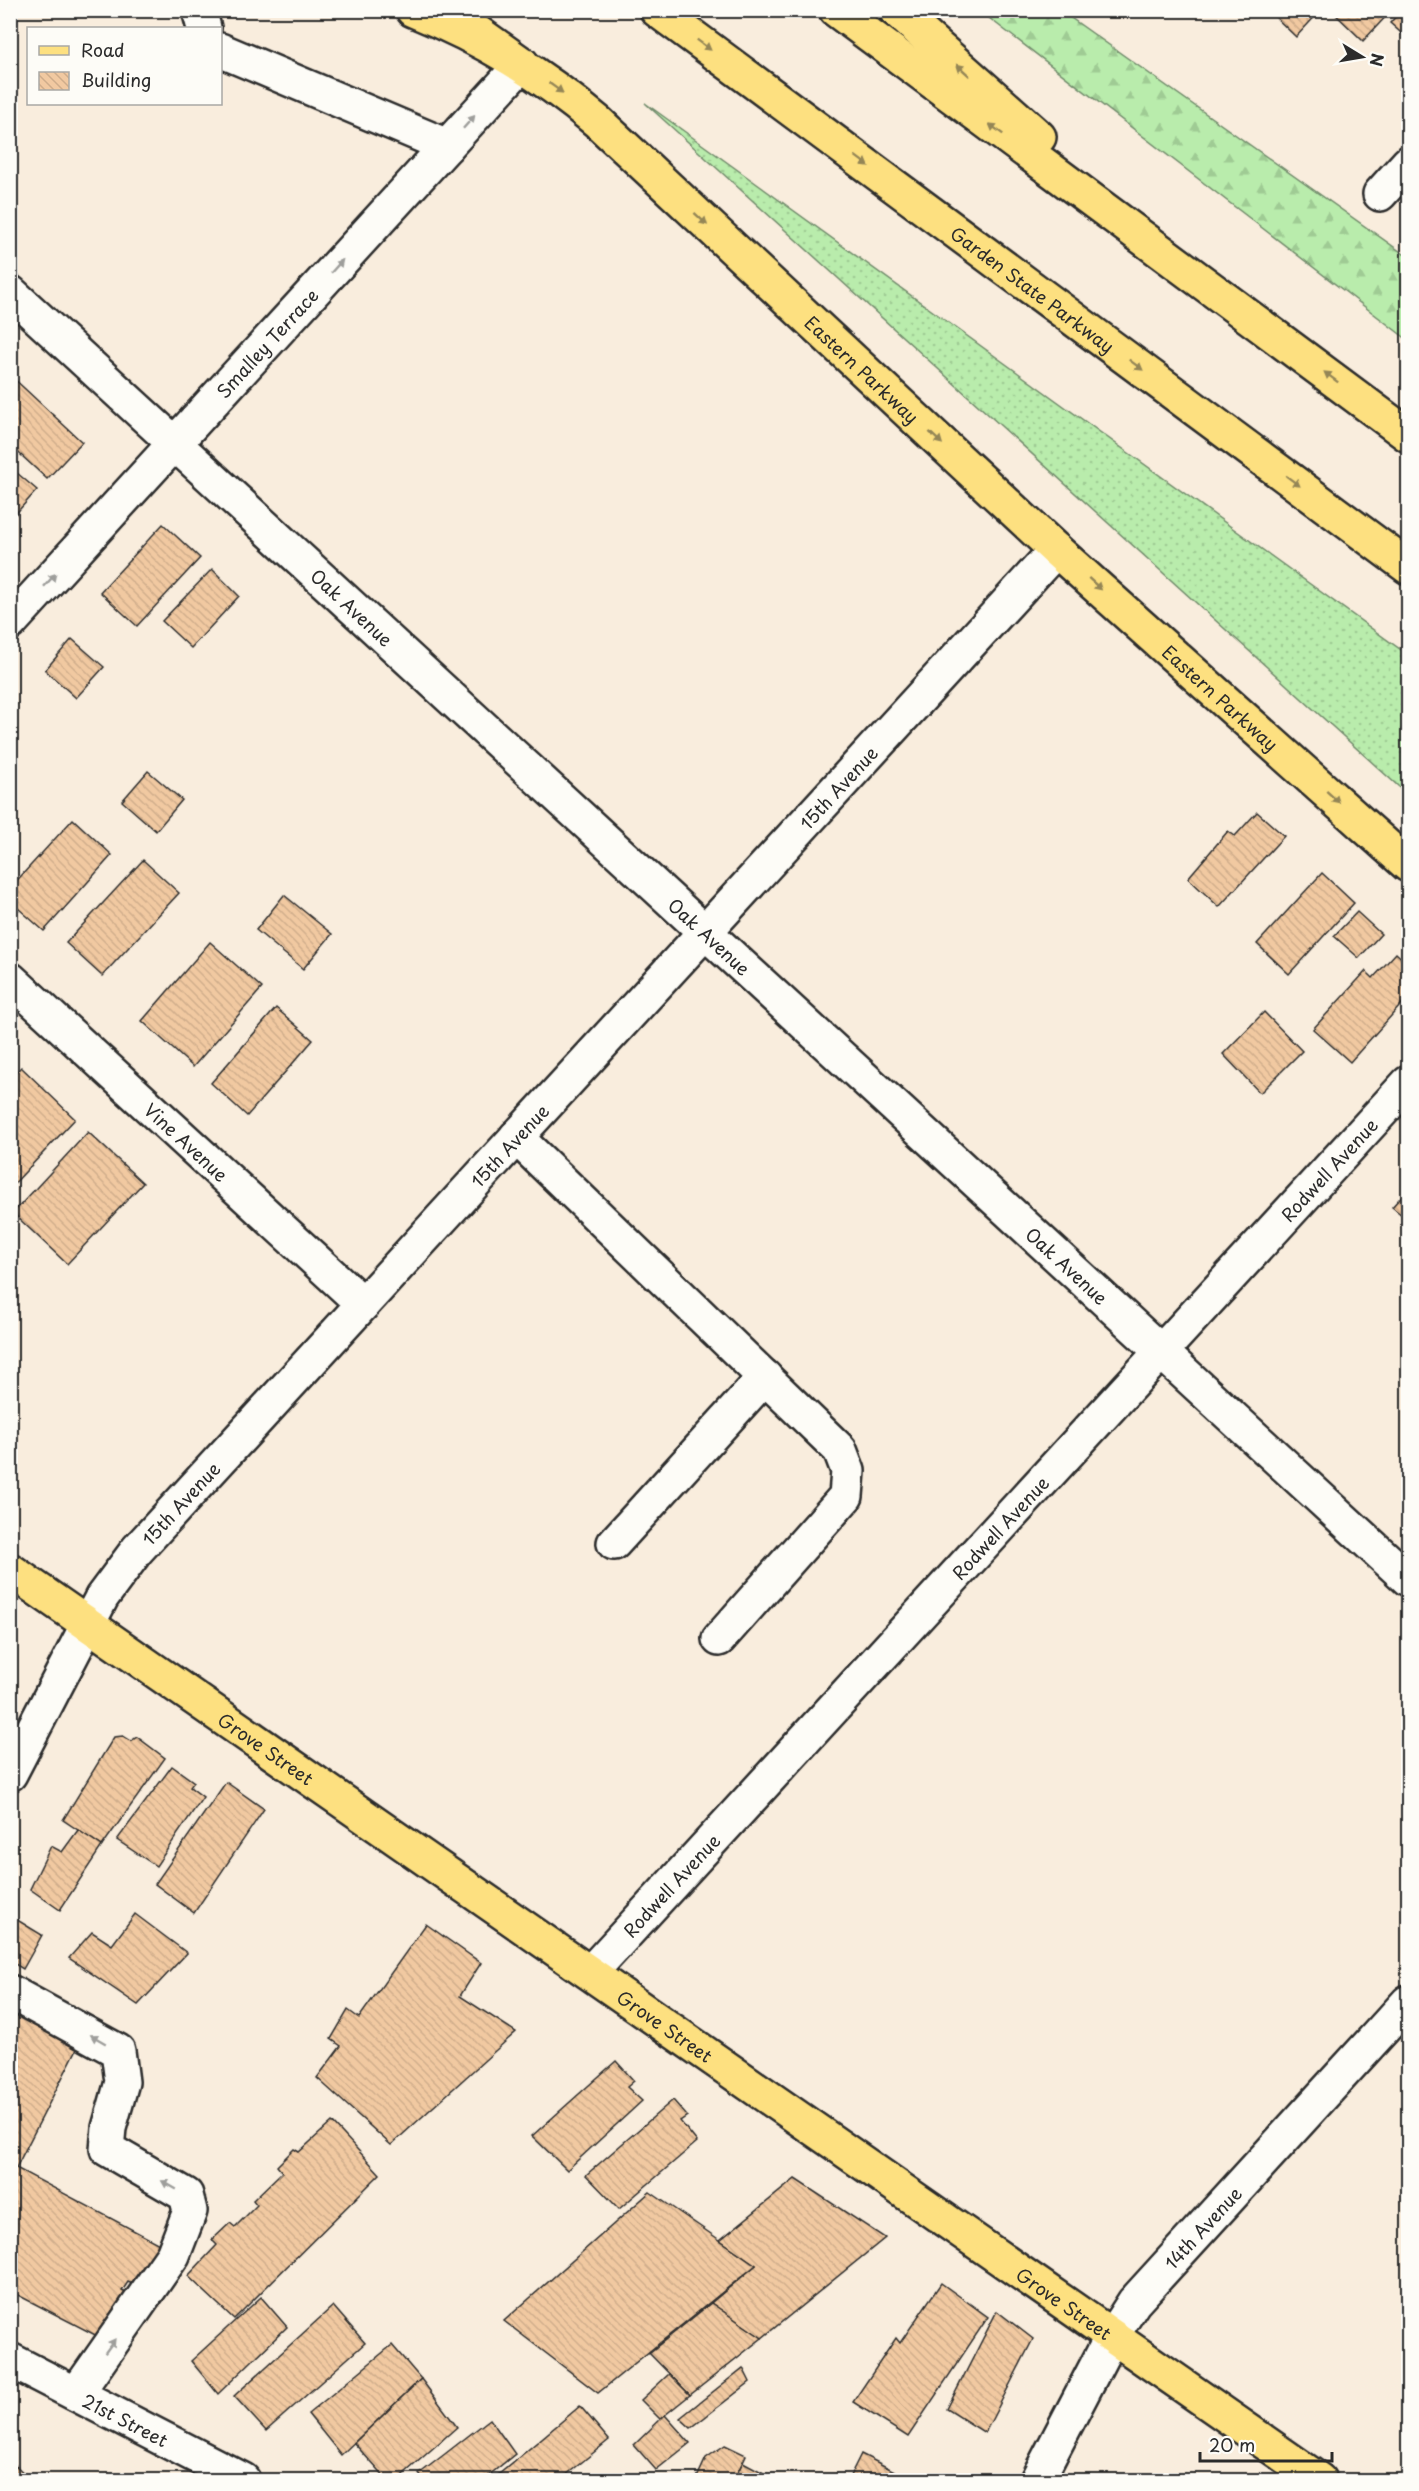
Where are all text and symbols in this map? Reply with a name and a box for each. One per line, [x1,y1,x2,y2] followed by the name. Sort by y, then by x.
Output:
[27,27,222,105] legend
[1332,27,1392,87] north arrow
[81,36,125,63] text: Road
[697,39,712,51] one-way arrow
[1365,52,1391,69] text: N
[956,64,971,77] one-way arrow
[81,66,151,93] text: Building
[548,82,564,94] one-way arrow
[462,114,476,129] one-way arrow
[988,124,1003,136] one-way arrow
[853,155,869,167] one-way arrow
[694,211,708,225] one-way arrow
[945,219,1120,359] street label: Garden State Parkway
[330,259,344,273] one-way arrow
[209,282,324,404] street label: Smalley Terrace
[799,309,925,429] street label: Eastern Parkway
[1128,359,1144,371] one-way arrow
[1323,371,1339,384] one-way arrow
[928,431,943,444] one-way arrow
[1284,475,1300,487] one-way arrow
[305,562,399,652] street label: Oak Avenue
[43,573,56,588] one-way arrow
[1087,577,1102,591] one-way arrow
[1157,638,1285,757] street label: Eastern Parkway
[793,739,883,835] street label: 15th Avenue
[1325,790,1340,803] one-way arrow
[663,891,757,981] street label: Oak Avenue
[139,1096,235,1187] street label: Vine Avenue
[464,1097,555,1193] street label: 15th Avenue
[1274,1111,1383,1227] street label: Rodwell Avenue
[1020,1220,1115,1310] street label: Oak Avenue
[135,1455,226,1551] street label: 15th Avenue
[945,1469,1055,1585] street label: Rodwell Avenue
[213,1705,319,1791] street label: Grove Street
[616,1827,726,1943] street label: Rodwell Avenue
[612,1983,718,2068] street label: Grove Street
[90,2034,106,2045] one-way arrow
[160,2180,177,2190] one-way arrow
[1157,2180,1247,2275] street label: 14th Avenue
[1011,2260,1118,2346] street label: Grove Street
[104,2339,116,2355] one-way arrow
[78,2386,173,2453] street label: 21st Street
[1200,2425,1332,2463] scale bar
[1209,2431,1255,2458] text: 20 m

